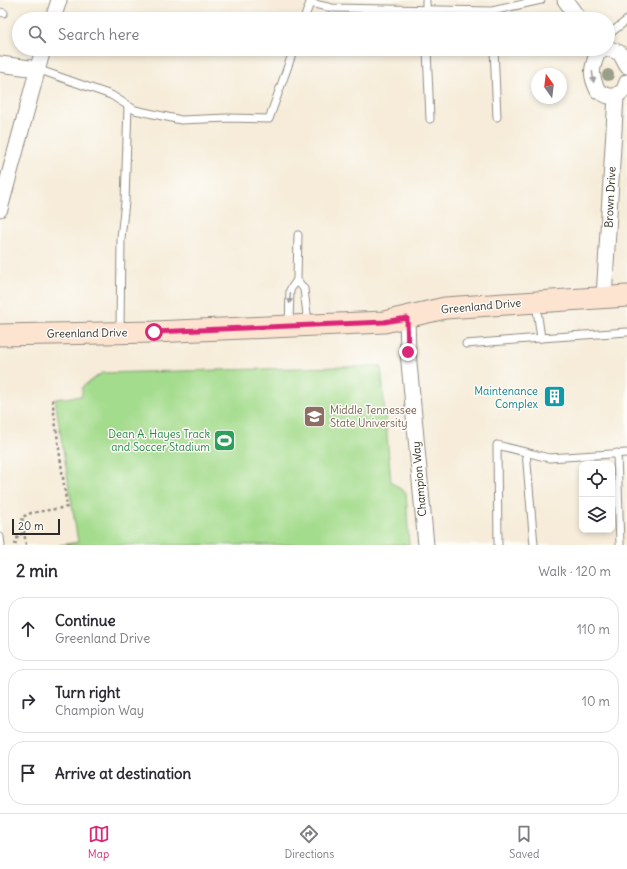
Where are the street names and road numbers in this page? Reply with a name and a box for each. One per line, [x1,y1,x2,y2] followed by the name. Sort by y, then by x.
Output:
[601,166,619,228] street label: Brown Drive
[440,296,522,316] street label: Greenland Drive
[47,325,127,341] street label: Greenland Drive
[409,441,429,517] street label: Champion Way

